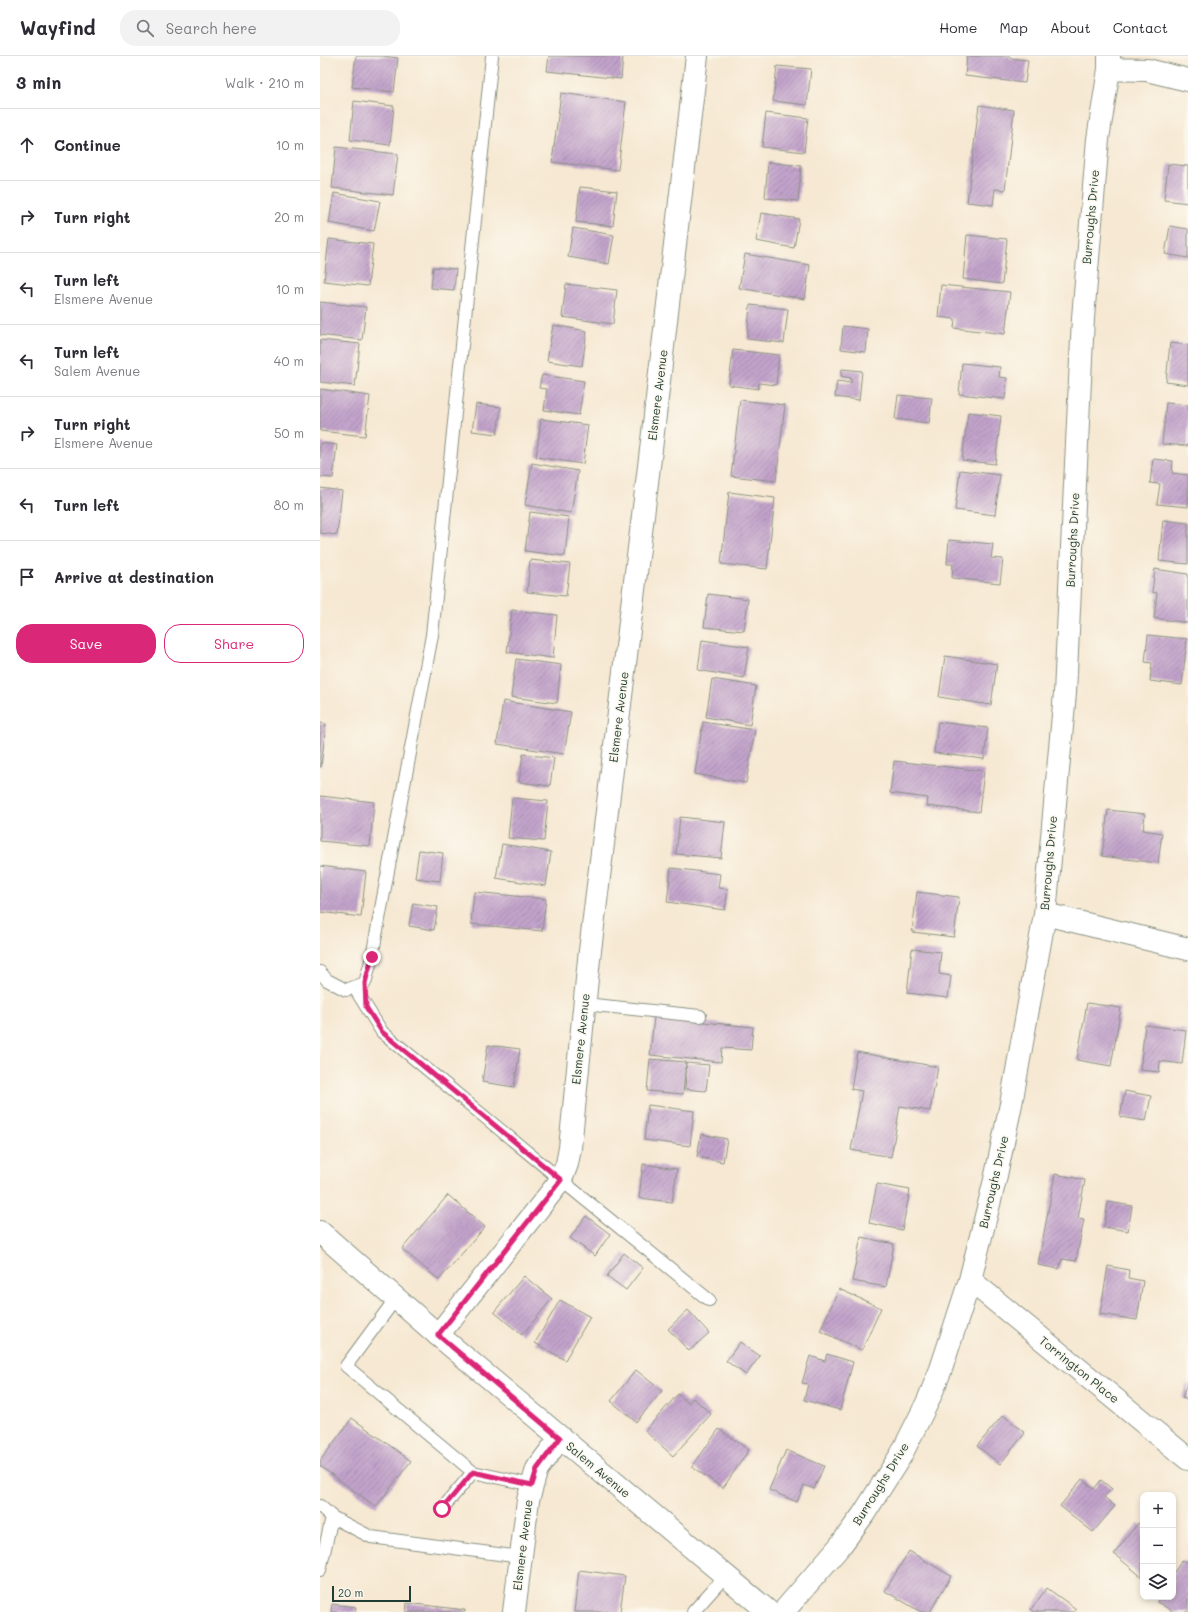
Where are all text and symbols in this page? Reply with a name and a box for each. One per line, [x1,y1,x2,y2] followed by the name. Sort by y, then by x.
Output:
[120,10,400,46] search box
[20,15,96,40] text: Wayfind
[134,17,156,39] icon: search
[166,18,257,38] text: Search here
[939,18,977,37] text: Home
[999,18,1028,37] text: Map
[1050,18,1091,37] text: About
[1113,18,1168,37] text: Contact
[16,71,61,93] text: 3 min
[225,74,304,91] text: Walk · 210 m
[16,134,38,156] icon: ahead
[54,135,121,155] text: Continue
[276,136,304,153] text: 10 m
[1078,169,1102,265] street label: Burroughs Drive
[16,206,38,228] icon: right
[54,207,131,227] text: Turn right
[274,208,304,225] text: 20 m
[54,270,119,290] text: Turn left
[16,278,38,300] icon: left
[276,280,304,297] text: 10 m
[54,290,153,307] text: Elsmere Avenue
[54,342,119,362] text: Turn left
[643,348,671,441] street label: Elsmere Avenue
[16,350,38,372] icon: left
[274,352,304,369] text: 40 m
[54,362,140,379] text: Salem Avenue
[54,414,131,434] text: Turn right
[16,422,38,444] icon: right
[274,424,304,441] text: 50 m
[54,434,153,451] text: Elsmere Avenue
[1062,492,1082,588] street label: Burroughs Drive
[16,494,38,516] icon: left
[54,495,119,515] text: Turn left
[274,496,304,513] text: 80 m
[16,566,38,588] icon: arrive
[54,567,214,587] text: Arrive at destination
[16,624,156,663] button: Save
[164,624,304,663] button: Share
[604,670,632,763] street label: Elsmere Avenue
[1036,815,1060,911] street label: Burroughs Drive
[363,948,381,966] route end
[567,993,593,1085] street label: Elsmere Avenue
[975,1134,1011,1230] street label: Burroughs Drive
[1036,1332,1123,1406] street label: Torrington Place
[563,1438,634,1501] street label: Salem Avenue
[848,1439,912,1528] street label: Burroughs Drive
[1140,1492,1176,1600] map controls
[1140,1492,1176,1528] button: +
[508,1498,536,1591] street label: Elsmere Avenue
[433,1500,451,1518] route start
[1140,1528,1176,1564] button: −
[1140,1564,1176,1600] button: layers
[332,1584,411,1603] scale bar
[338,1585,363,1600] text: 20 m

